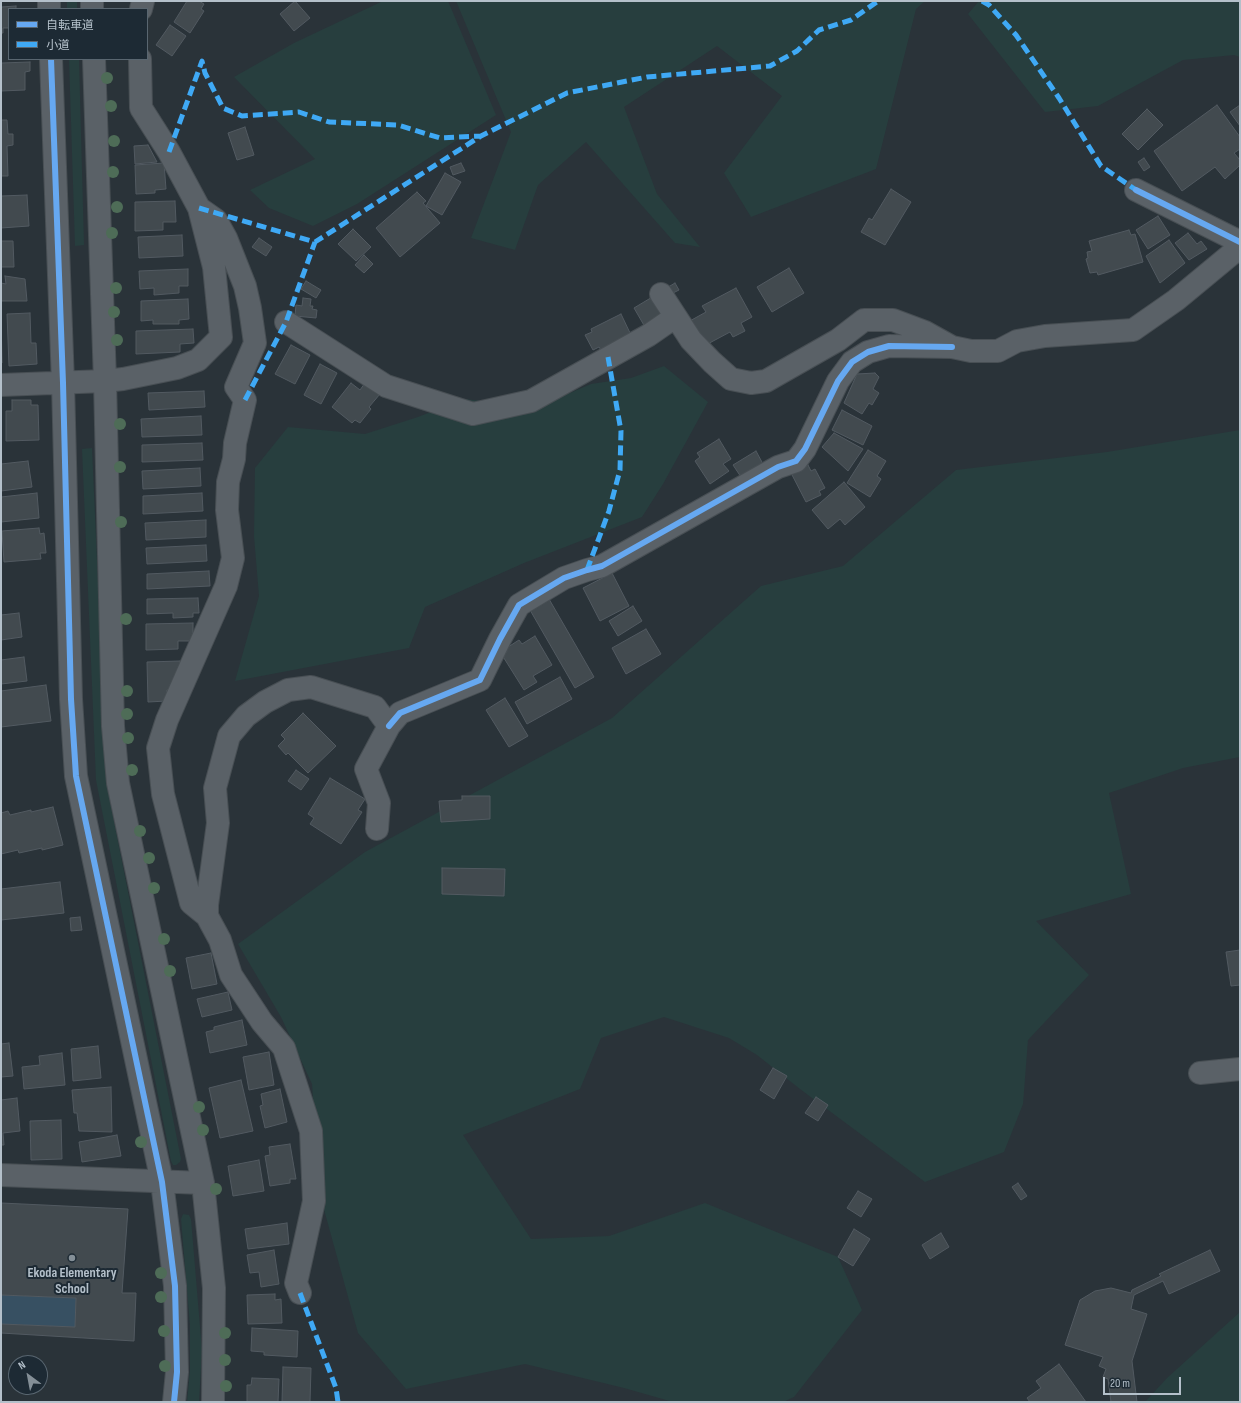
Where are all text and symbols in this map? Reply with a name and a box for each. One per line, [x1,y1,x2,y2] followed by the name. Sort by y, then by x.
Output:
[8,8,148,60] legend
[46,18,94,33] text: 自転車道
[46,38,70,53] text: 小道
[67,1253,77,1263] marker: Ekoda Elementary School
[28,1265,116,1298] place label: Ekoda Elementary School
[8,1355,48,1395] north arrow
[16,1358,28,1372] text: N
[1105,1369,1183,1395] scale bar
[1110,1376,1130,1391] text: 20 m

